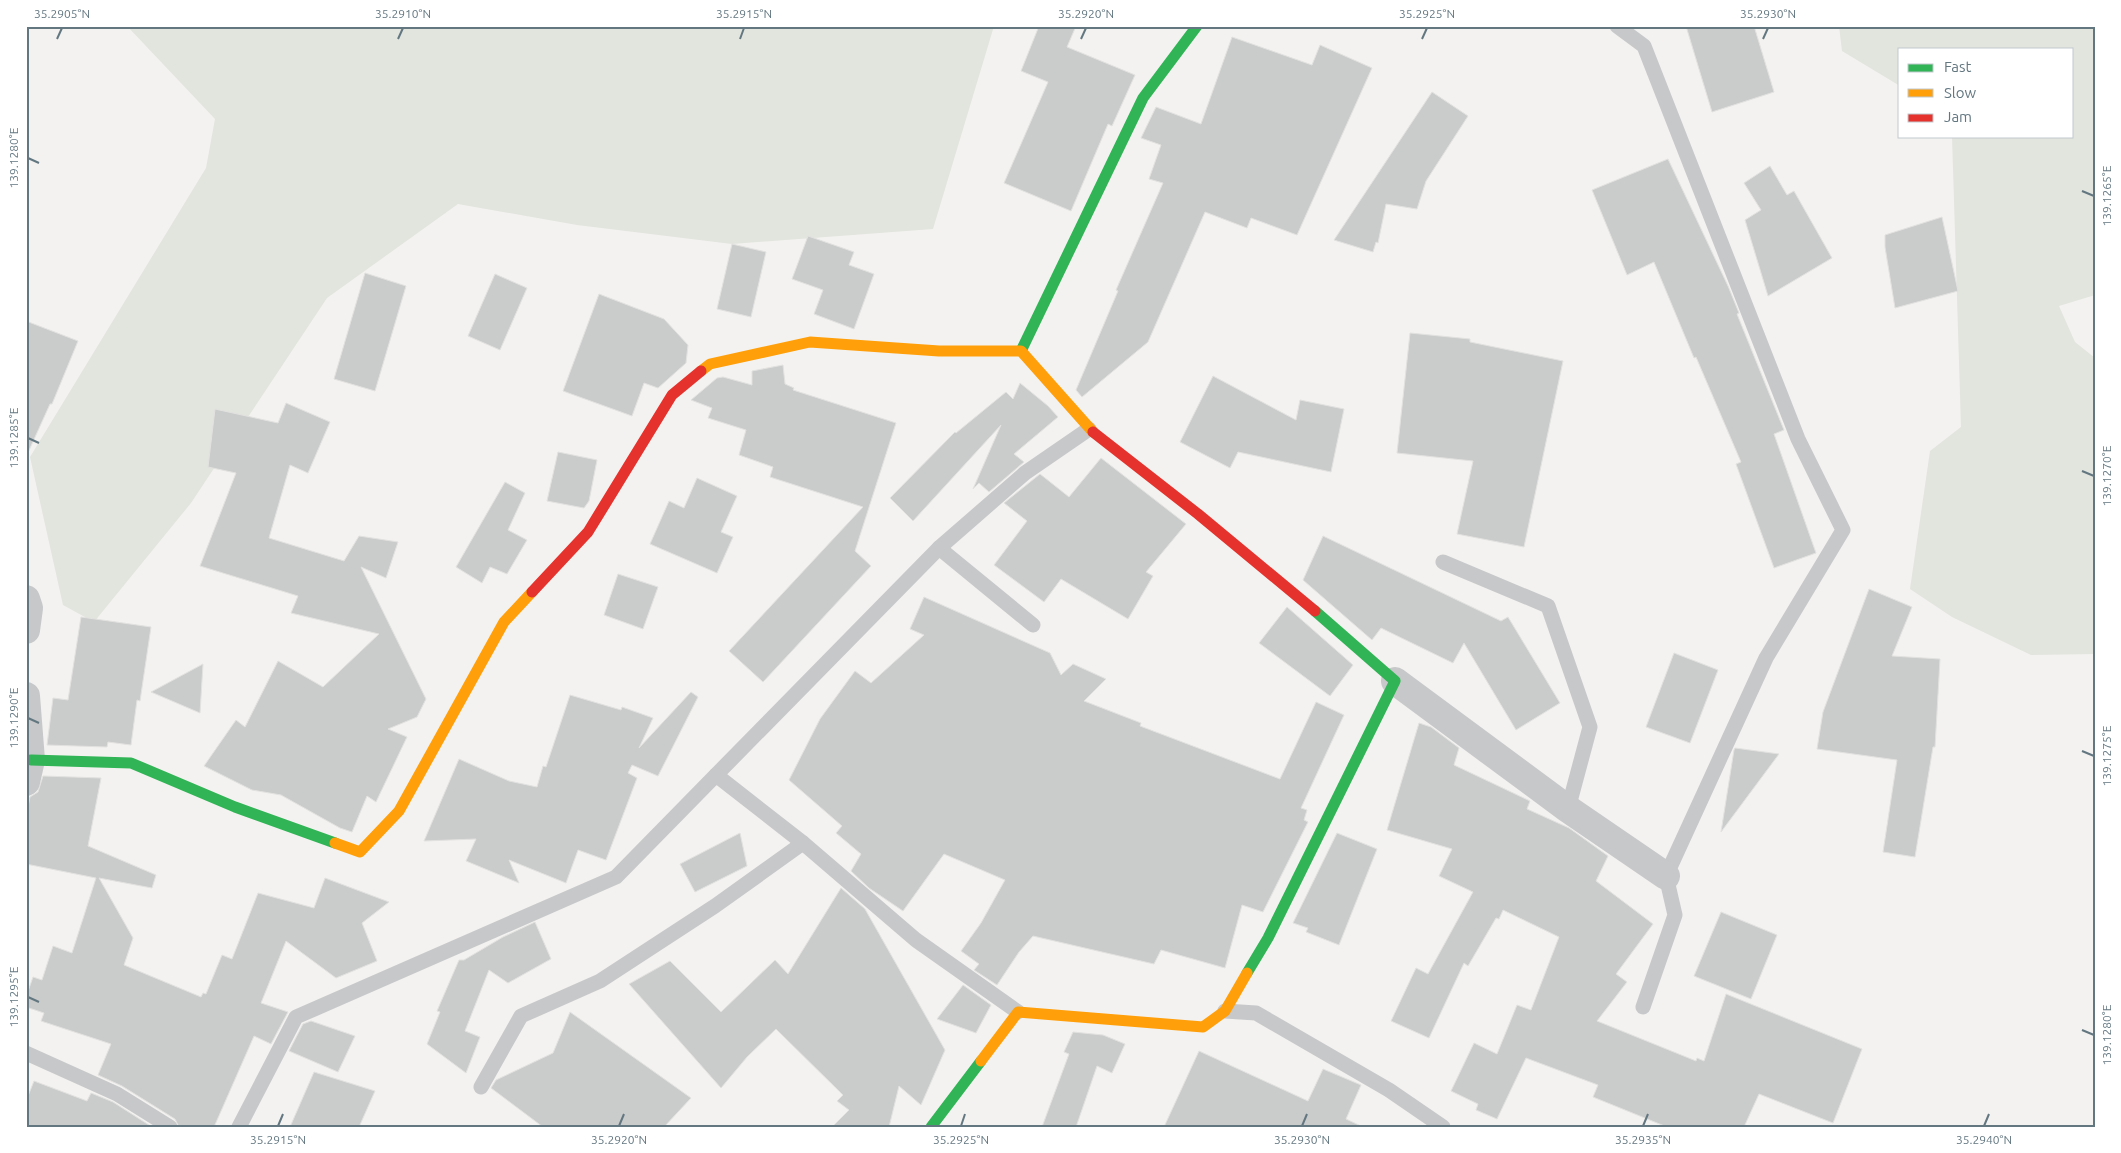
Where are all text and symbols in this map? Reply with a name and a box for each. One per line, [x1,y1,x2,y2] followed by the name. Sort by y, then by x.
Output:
[34,7,90,20] text: 35.2905°N
[375,7,431,20] text: 35.2910°N
[716,7,772,20] text: 35.2915°N
[1058,7,1114,20] text: 35.2920°N
[1399,7,1455,20] text: 35.2925°N
[1740,7,1796,20] text: 35.2930°N
[1898,48,2074,138] legend
[1944,58,1972,75] text: Fast
[1944,84,1977,101] text: Slow
[1944,108,1972,125] text: Jam
[7,127,20,188] text: 139.1280°E
[2100,165,2113,226] text: 139.1265°E
[7,407,20,468] text: 139.1285°E
[2100,445,2113,506] text: 139.1270°E
[7,687,20,748] text: 139.1290°E
[2100,725,2113,786] text: 139.1275°E
[7,966,20,1027] text: 139.1295°E
[2100,1004,2113,1065] text: 139.1280°E
[250,1133,306,1146] text: 35.2915°N
[591,1133,647,1146] text: 35.2920°N
[933,1133,989,1146] text: 35.2925°N
[1274,1133,1330,1146] text: 35.2930°N
[1615,1133,1671,1146] text: 35.2935°N
[1956,1133,2012,1146] text: 35.2940°N

